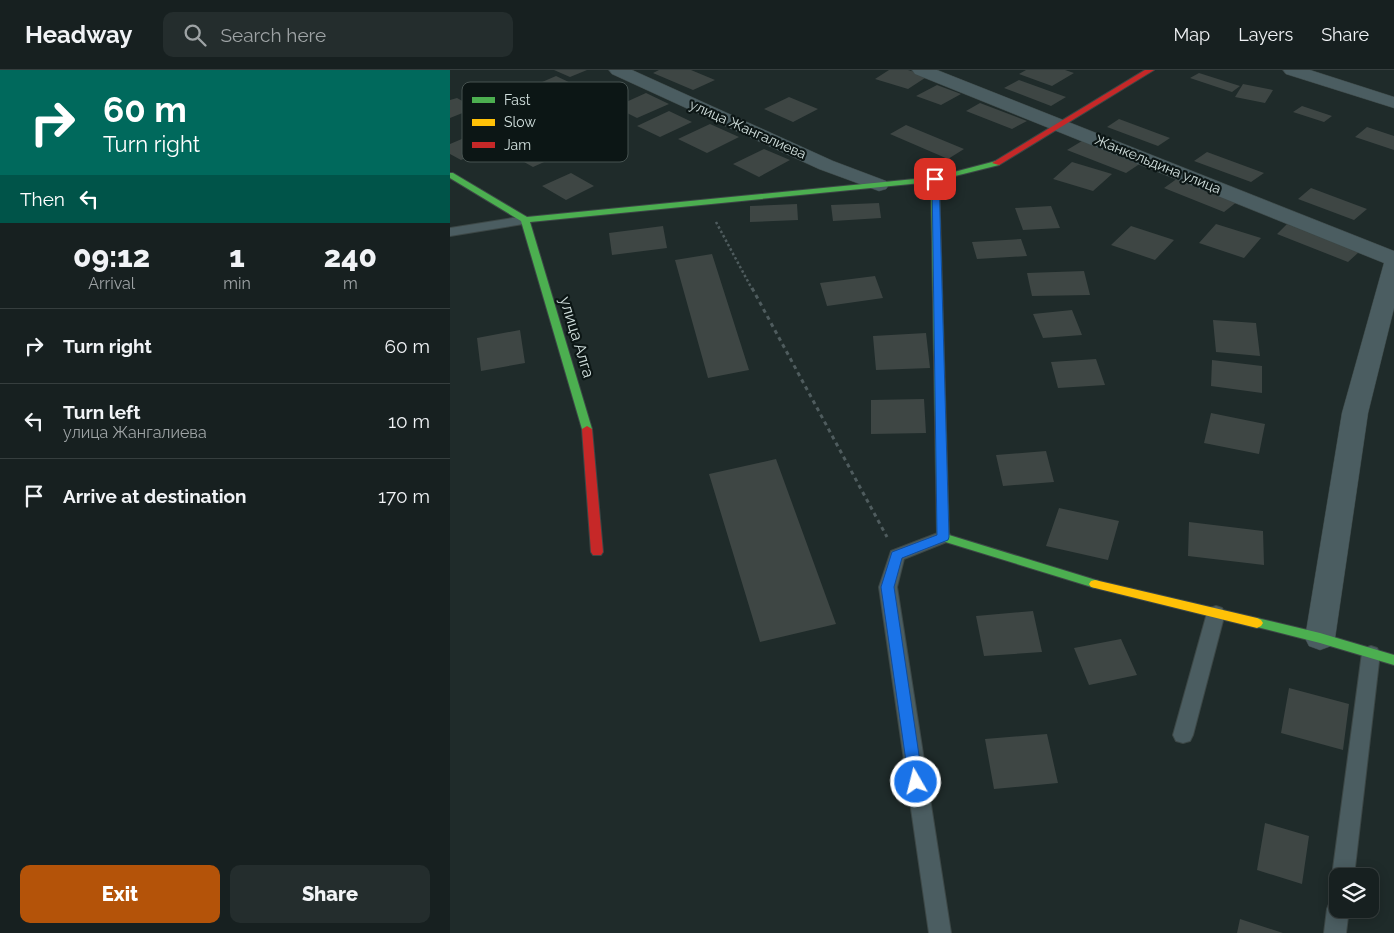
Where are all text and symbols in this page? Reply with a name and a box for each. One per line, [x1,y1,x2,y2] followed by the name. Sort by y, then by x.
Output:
[163,12,513,57] search box
[25,20,133,49] text: Headway
[181,21,209,49] icon: search
[221,24,326,46] text: Search here
[1174,24,1210,45] text: Map
[1238,24,1293,45] text: Layers
[1321,24,1369,45] text: Share
[462,82,628,162] legend
[103,89,187,130] text: 60 m
[20,90,85,155] icon: right
[504,92,531,108] text: Fast
[687,96,809,162] street label: улица Жангалиева
[504,114,536,130] text: Slow
[103,131,200,157] text: Turn right
[1093,131,1223,197] street label: Жанкельдина улица
[504,137,531,153] text: Jam
[914,158,956,200] pin
[921,165,949,193] icon: arrive
[75,185,103,213] icon: left
[20,188,65,210] text: Then
[73,239,150,274] text: 09:12
[229,239,245,274] text: 1
[324,239,377,274] text: 240
[88,274,135,293] text: Arrival
[223,274,251,293] text: min
[343,274,358,293] text: m
[556,294,598,380] street label: улица Алга
[20,332,48,360] icon: right
[63,335,152,357] text: Turn right
[385,335,430,357] text: 60 m
[63,401,140,423] text: Turn left
[20,407,48,435] icon: left
[388,410,430,432] text: 10 m
[63,423,207,442] text: улица Жангалиева
[20,482,48,510] icon: arrive
[63,485,247,507] text: Arrive at destination
[378,485,430,507] text: 170 m
[889,755,941,807] position arrow
[20,865,220,923] button: Exit
[230,865,430,923] button: Share
[1329,868,1379,918] map controls
[1329,868,1379,918] button: layers

